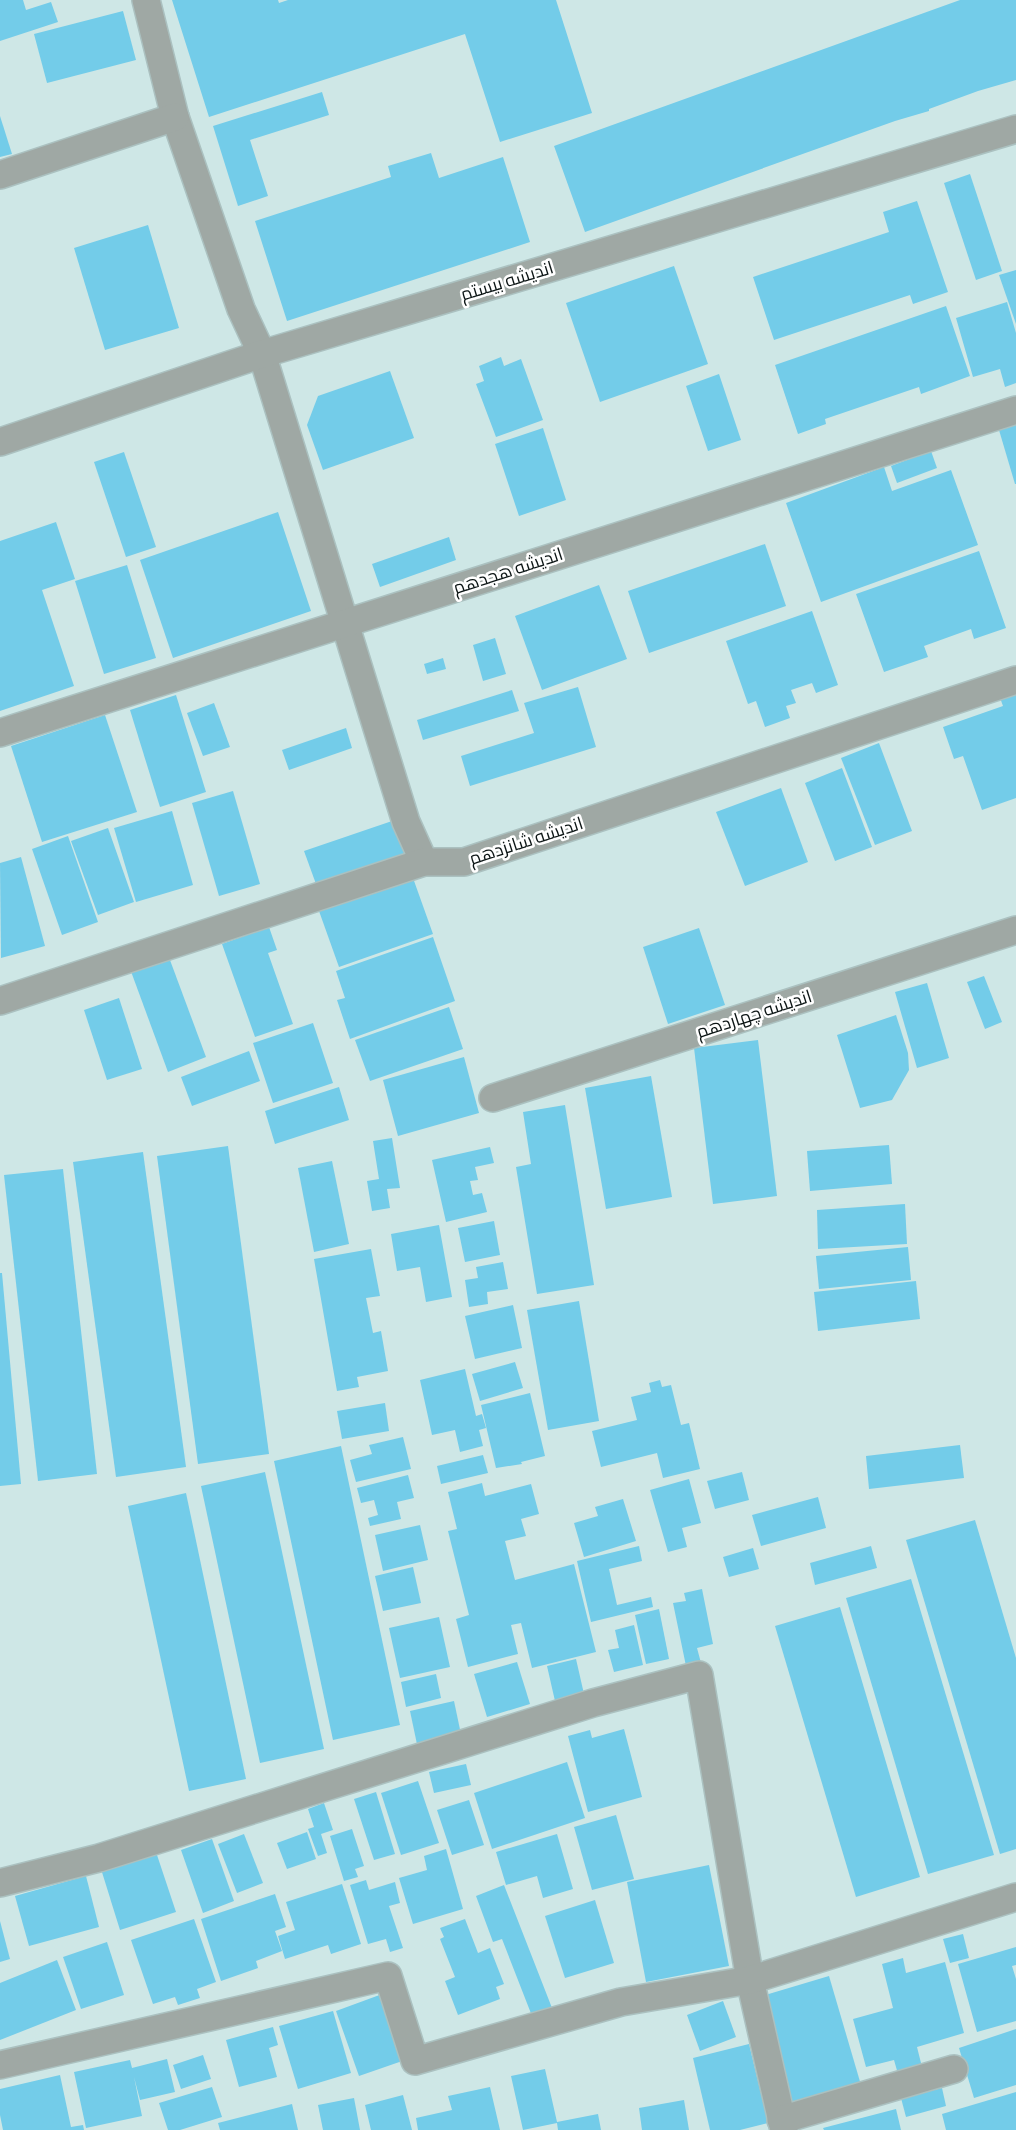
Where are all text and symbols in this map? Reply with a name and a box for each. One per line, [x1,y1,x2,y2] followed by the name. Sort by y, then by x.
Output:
[458,257,556,307] street label: اندیشه بیستم
[451,544,566,600] street label: اندیشه هجدهم
[466,813,586,871] street label: اندیشه شانزدهم
[694,986,815,1044] street label: اندیشه چهاردهم

